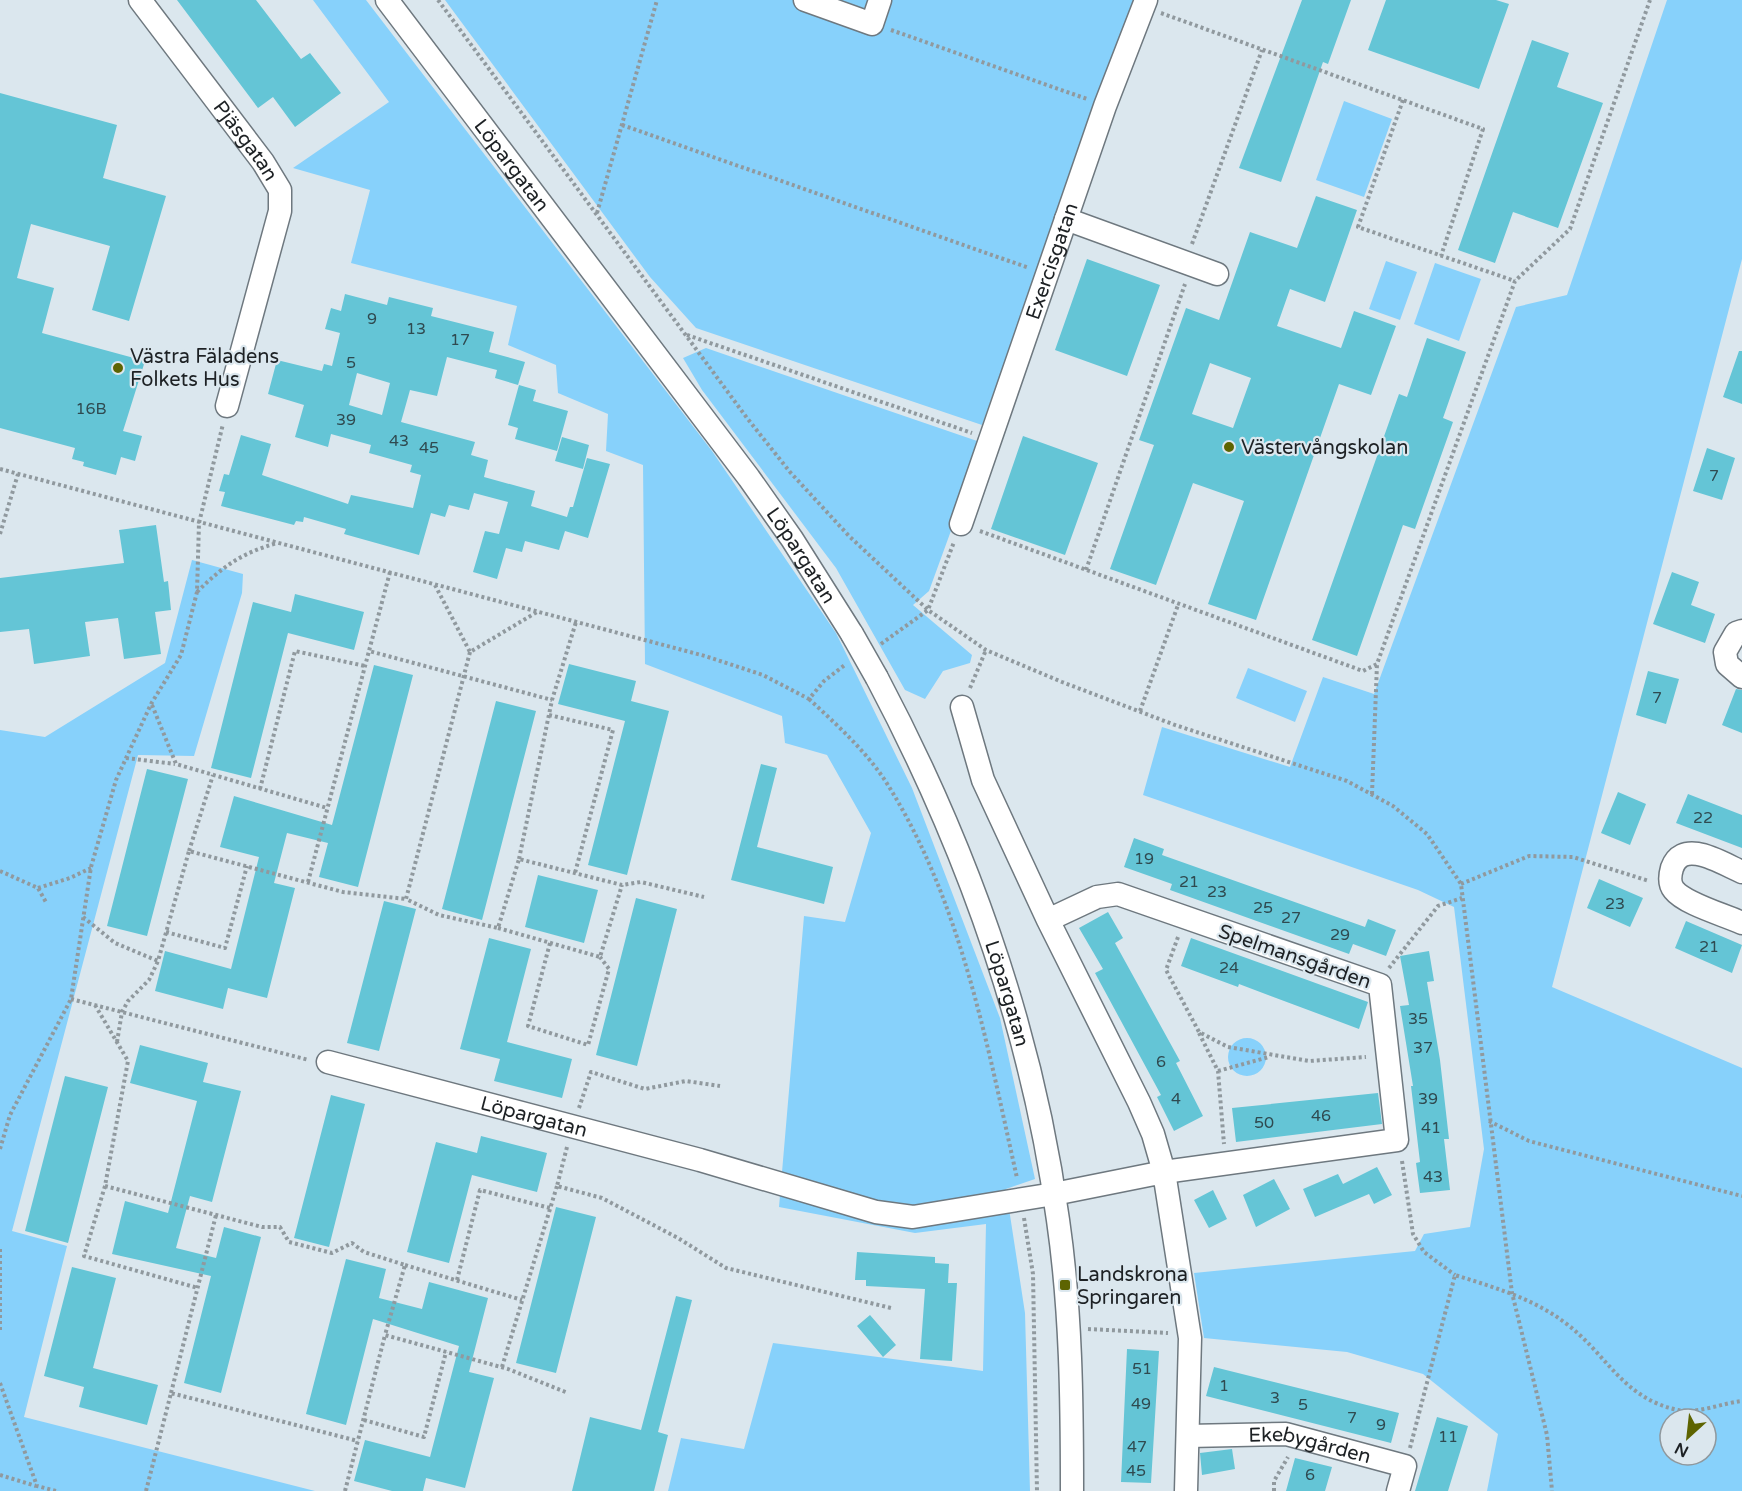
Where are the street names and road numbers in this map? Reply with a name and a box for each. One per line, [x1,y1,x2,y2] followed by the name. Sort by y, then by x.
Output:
[208,96,283,185] street label: Pjäsgatan
[469,115,554,217] street label: Löpargatan
[1021,200,1084,323] street label: Exercisgatan
[761,503,841,608] street label: Löpargatan
[1215,920,1374,994] street label: Spelmansgården
[979,938,1034,1049] street label: Löpargatan
[478,1092,590,1143] street label: Löpargatan
[1248,1423,1373,1469] street label: Ekebygården

